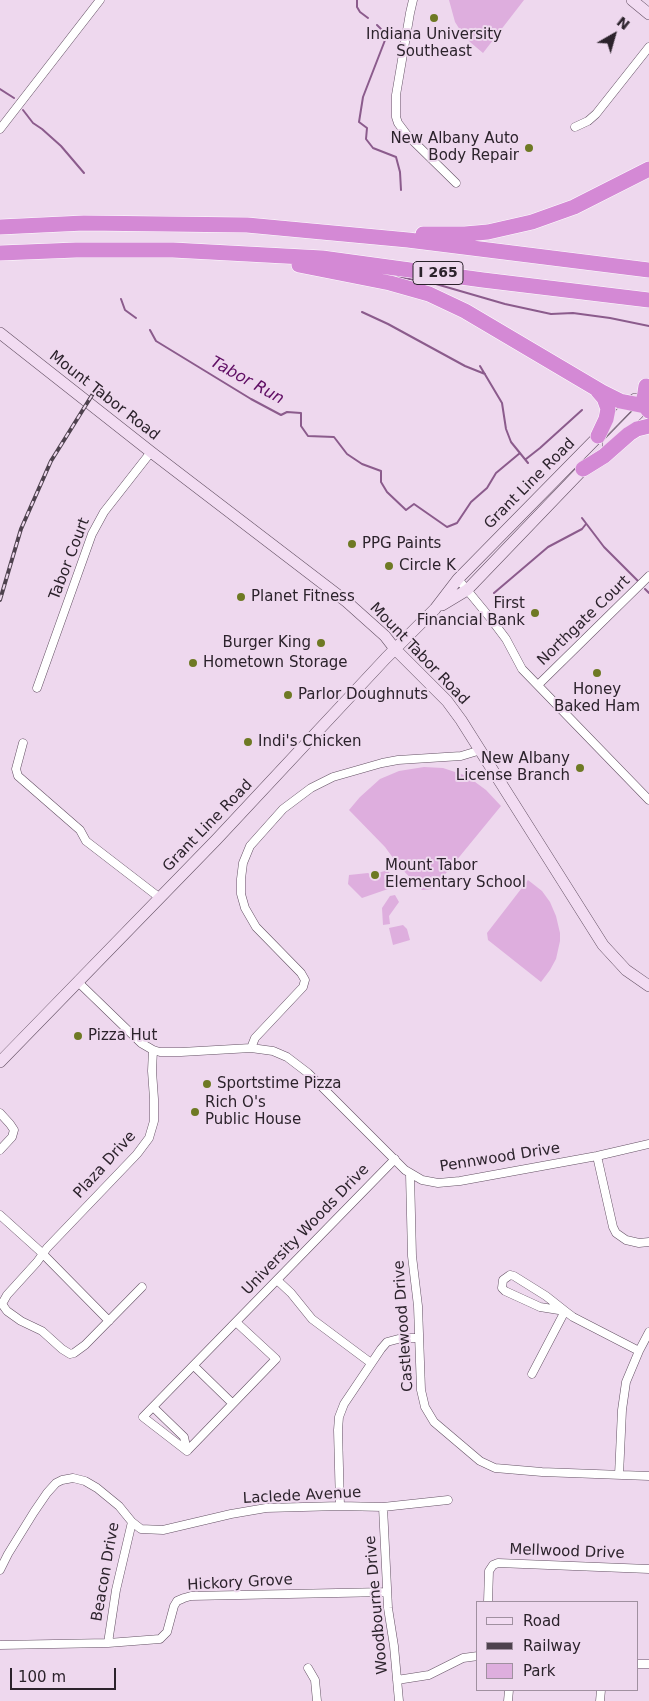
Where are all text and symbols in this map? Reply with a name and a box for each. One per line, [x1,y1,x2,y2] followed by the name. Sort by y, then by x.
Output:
[589,10,639,60] north arrow
[428,12,440,24] marker: Indiana University Southeast
[614,13,633,33] text: N
[366,26,502,61] place label: Indiana University Southeast
[390,130,519,165] place label: New Albany Auto Body Repair
[523,142,535,154] marker: New Albany Auto Body Repair
[413,262,463,284] road number: I 265
[45,347,163,445] street label: Mount Tabor Road
[207,353,287,409] water label: Tabor Run
[481,435,579,533] street label: Grant Line Road
[46,515,94,603] street label: Tabor Court
[362,535,441,553] place label: PPG Paints
[346,538,358,550] marker: PPG Paints
[399,557,456,575] place label: Circle K
[383,560,395,572] marker: Circle K
[534,572,634,670] street label: Northgate Court
[251,588,355,606] place label: Planet Fitness
[235,591,247,603] marker: Planet Fitness
[417,595,525,630] place label: First Financial Bank
[366,599,472,709] street label: Mount Tabor Road
[529,607,541,619] marker: First Financial Bank
[223,634,311,652] place label: Burger King
[315,637,327,649] marker: Burger King
[203,654,348,672] place label: Hometown Storage
[187,657,199,669] marker: Hometown Storage
[591,667,603,679] marker: Honey Baked Ham
[554,681,640,716] place label: Honey Baked Ham
[298,686,428,704] place label: Parlor Doughnuts
[282,689,294,701] marker: Parlor Doughnuts
[258,733,362,751] place label: Indi's Chicken
[242,736,254,748] marker: Indi's Chicken
[456,750,570,785] place label: New Albany License Branch
[574,762,586,774] marker: New Albany License Branch
[160,776,256,876] street label: Grant Line Road
[385,857,526,892] place label: Mount Tabor Elementary School
[369,869,381,881] marker: Mount Tabor Elementary School
[88,1027,157,1045] place label: Pizza Hut
[72,1030,84,1042] marker: Pizza Hut
[217,1075,342,1093] place label: Sportstime Pizza
[201,1078,213,1090] marker: Sportstime Pizza
[205,1094,301,1129] place label: Rich O's Public House
[189,1106,201,1118] marker: Rich O's Public House
[70,1128,140,1202] street label: Plaza Drive
[439,1140,561,1176] street label: Pennwood Drive
[239,1161,373,1299] street label: University Woods Drive
[390,1260,418,1392] street label: Castlewood Drive
[242,1484,362,1508] street label: Laclede Avenue
[88,1521,124,1623] street label: Beacon Drive
[362,1535,392,1675] street label: Woodbourne Drive
[509,1541,625,1563] street label: Mellwood Drive
[187,1571,293,1595] street label: Hickory Grove
[477,1601,639,1691] legend
[523,1612,561,1630] text: Road
[523,1637,581,1655] text: Railway
[12,1658,119,1690] scale bar
[523,1662,555,1680] text: Park
[18,1668,66,1686] text: 100 m

